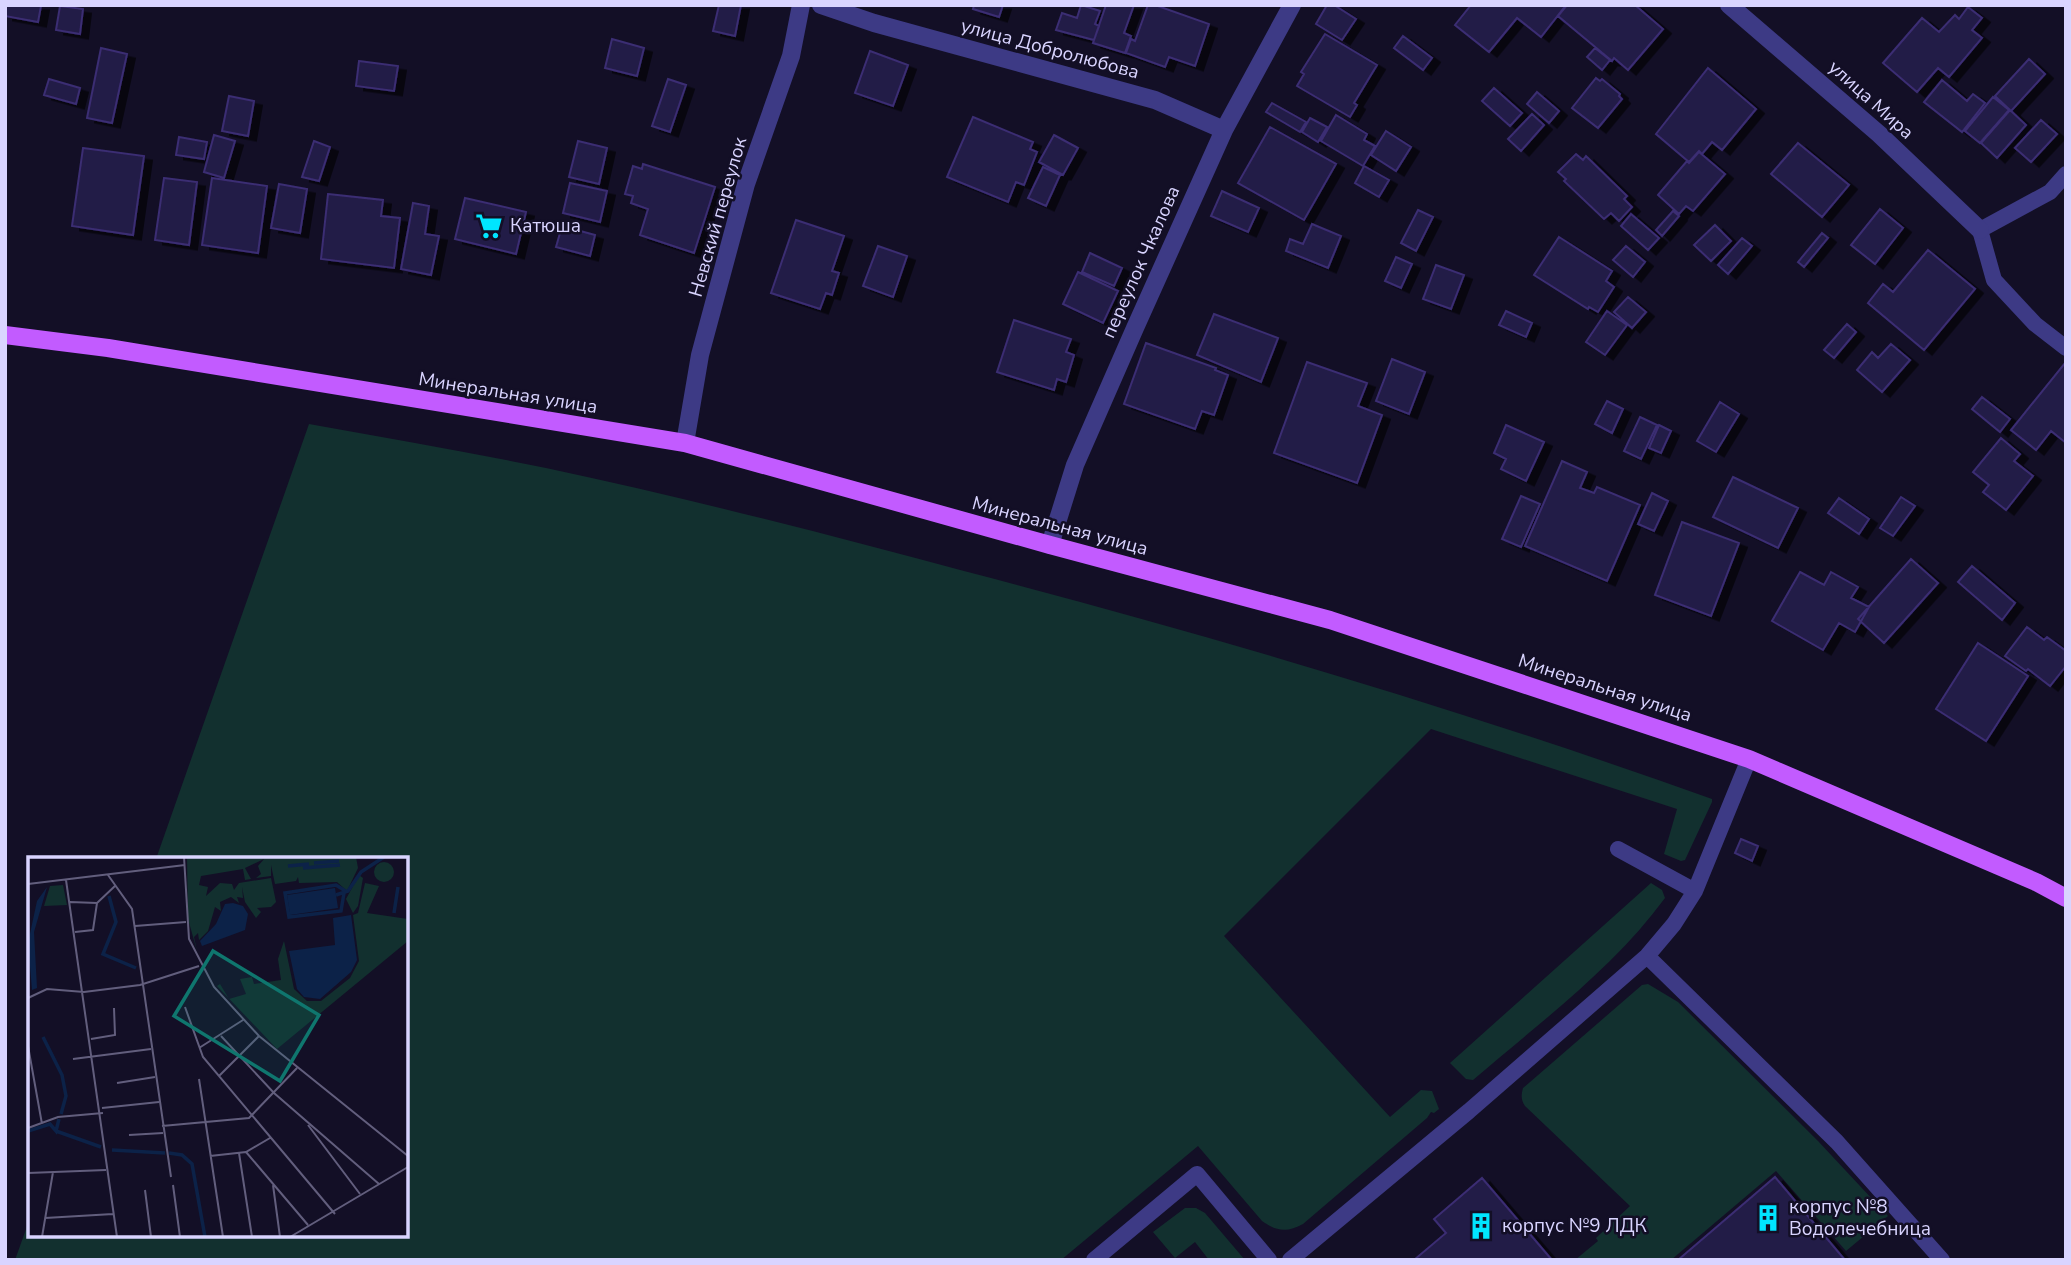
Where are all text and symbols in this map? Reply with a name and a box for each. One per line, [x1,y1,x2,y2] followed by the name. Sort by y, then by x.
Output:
[958,13,1142,85] street label: улица Добролюбова
[1823,55,1919,145] street label: улица Мира
[683,134,753,300] street label: Невский переулок
[1096,182,1186,342] street label: переулок Чкалова
[474,211,504,241] supermarket icon: Катюша
[510,213,581,239] place label: Катюша
[417,366,599,420] street label: Минеральная улица
[969,490,1151,562] street label: Минеральная улица
[1515,648,1695,728] street label: Минеральная улица
[28,857,408,1237] inset map
[1789,1194,1931,1242] place label: корпус №8 Водолечебница
[1753,1203,1783,1233] building icon: корпус №8 Водолечебница
[1466,1211,1496,1241] building icon: корпус №9 ЛДК
[1502,1213,1647,1239] place label: корпус №9 ЛДК

